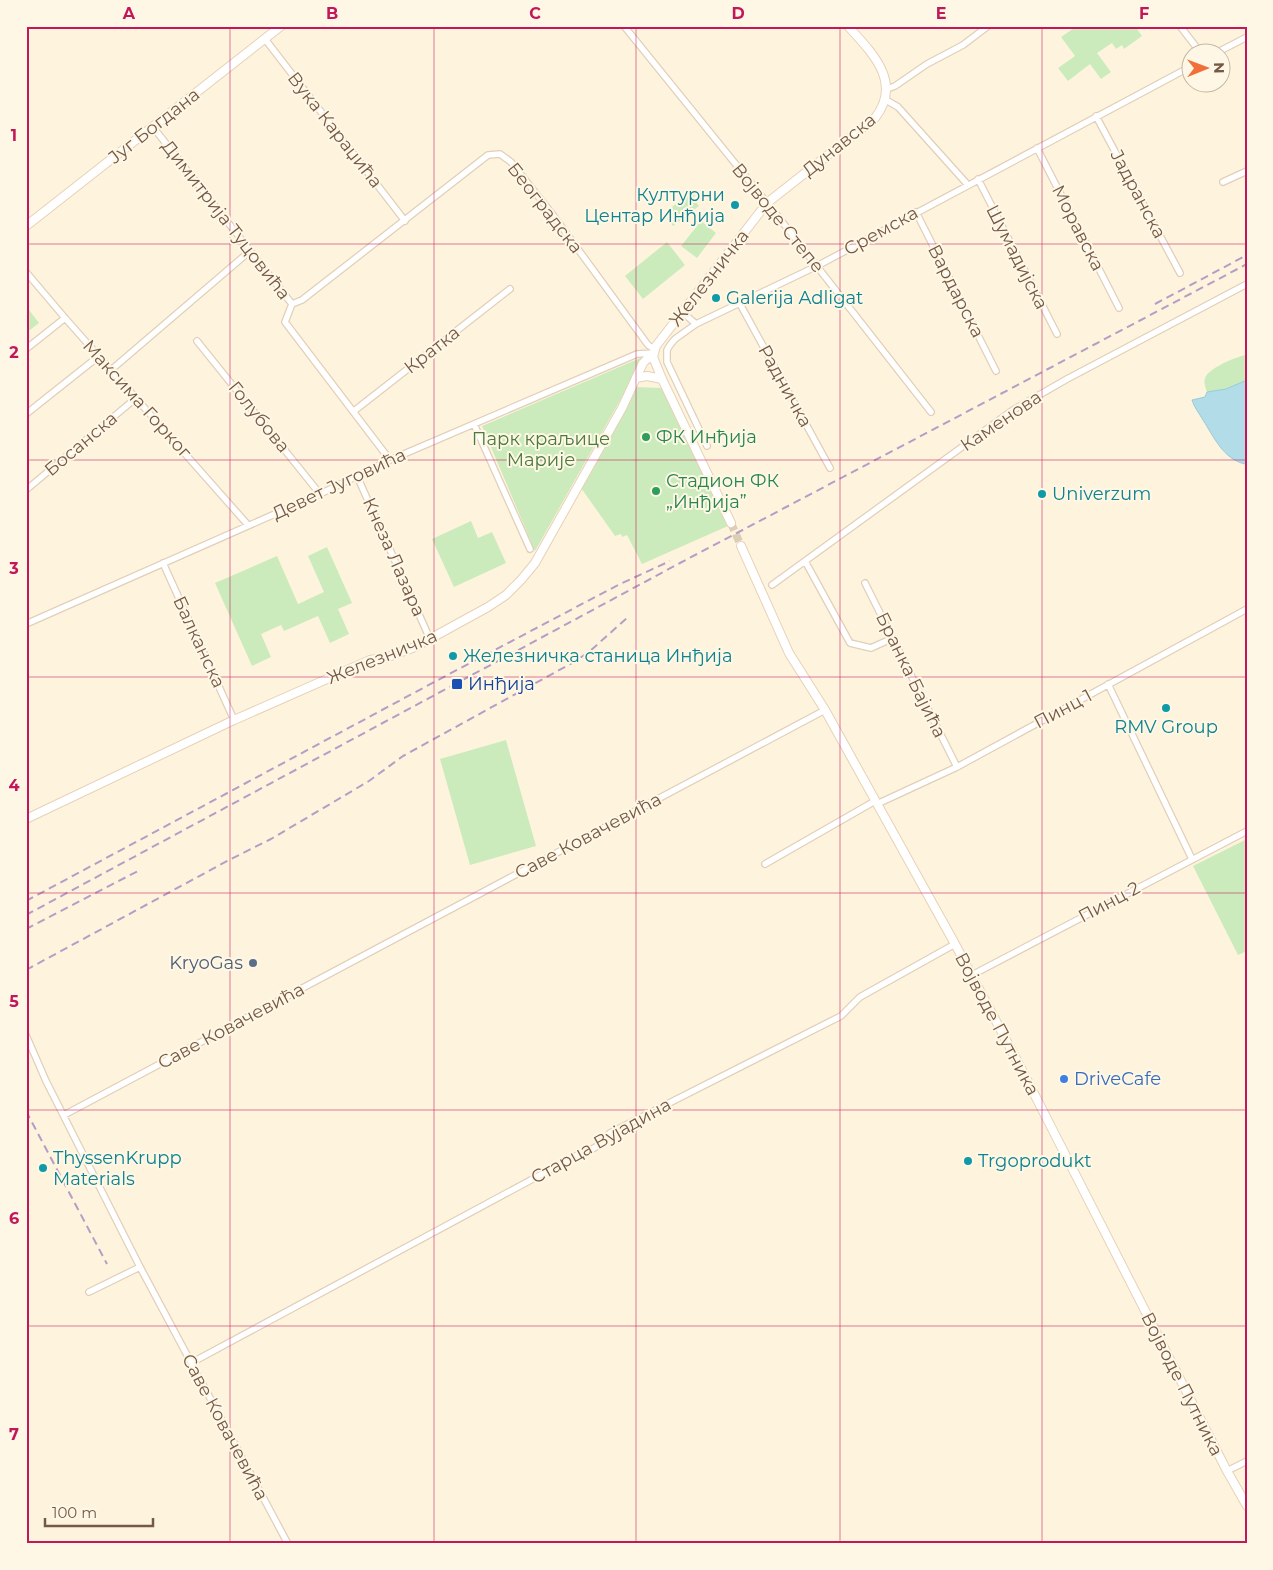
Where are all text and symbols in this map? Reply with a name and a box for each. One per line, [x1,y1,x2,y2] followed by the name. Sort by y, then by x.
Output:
[122,4,136,23] text: A
[326,4,338,23] text: B
[529,4,541,23] text: C
[731,4,745,23] text: D
[936,4,946,23] text: E
[1139,4,1149,23] text: F
[1180,42,1230,92] north arrow
[1210,62,1228,74] text: N
[283,68,387,192] street label: Вука Караџића
[104,83,204,169] street label: Југ Богдана
[798,109,880,181] street label: Дунавска
[11,126,17,145] text: 1
[157,136,295,304] street label: Димитрија Туцовића
[1105,146,1171,242] street label: Јадранска
[503,158,587,258] street label: Београдска
[727,159,829,277] street label: Војводе Степе
[1047,181,1109,275] street label: Моравска
[584,184,725,227] place label: Културни Центар Инђија
[729,199,741,211] marker: Културни Центар Инђија
[981,201,1053,313] street label: Шумадијска
[840,202,922,260] street label: Сремска
[664,225,754,331] street label: Железничка
[923,241,989,341] street label: Вардарска
[726,287,863,309] place label: Galerija Adligat
[710,292,722,304] marker: Galerija Adligat
[400,321,464,379] street label: Кратка
[78,335,196,463] street label: Максима Горког
[753,341,817,431] street label: Радничка
[9,343,19,362] text: 2
[224,377,294,457] street label: Голубова
[956,386,1046,456] street label: Каменова
[40,407,122,481] street label: Босанска
[656,426,757,448] place label: ФК Инђија
[472,428,610,471] park label: Парк краљице Марије
[640,431,652,443] marker: ФК Инђија
[269,443,409,525] street label: Девет Југовића
[666,470,780,513] place label: Стадион ФК „Инђија”
[1052,483,1151,505] place label: Univerzum
[650,485,662,497] marker: Стадион ФК „Инђија”
[1036,488,1048,500] marker: Univerzum
[358,494,430,620] street label: Кнеза Лазара
[8,559,19,578] text: 3
[168,593,230,691] street label: Балканска
[871,609,951,741] street label: Бранка Бајића
[324,625,440,689] street label: Железничка
[463,645,732,667] place label: Железничка станица Инђија
[447,650,459,662] marker: Железничка станица Инђија
[468,673,535,695] place label: Инђија
[450,677,464,691] marker: Инђија
[1030,685,1096,733] street label: Пинц 1
[1160,702,1172,714] marker: RMV Group
[1114,716,1218,738] place label: RMV Group
[8,776,20,795] text: 4
[511,788,665,884] street label: Саве Ковачевића
[1074,877,1144,927] street label: Пинц 2
[950,949,1044,1099] street label: Војводе Путника
[169,952,243,974] place label: KryoGas
[247,957,259,969] marker: KryoGas
[154,978,308,1074] street label: Саве Ковачевића
[9,992,19,1011] text: 5
[1074,1068,1161,1090] place label: DriveCafe
[1058,1073,1070,1085] marker: DriveCafe
[527,1093,675,1189] street label: Старца Вујадина
[53,1147,182,1190] place label: ThyssenKrupp Materials
[978,1150,1092,1172] place label: Trgoprodukt
[962,1155,974,1167] marker: Trgoprodukt
[37,1162,49,1174] marker: ThyssenKrupp Materials
[9,1209,19,1228] text: 6
[1136,1308,1228,1460] street label: Војводе Путника
[177,1350,273,1504] street label: Саве Ковачевића
[9,1425,19,1444] text: 7
[45,1495,152,1527] scale bar
[52,1503,97,1522] text: 100 m

